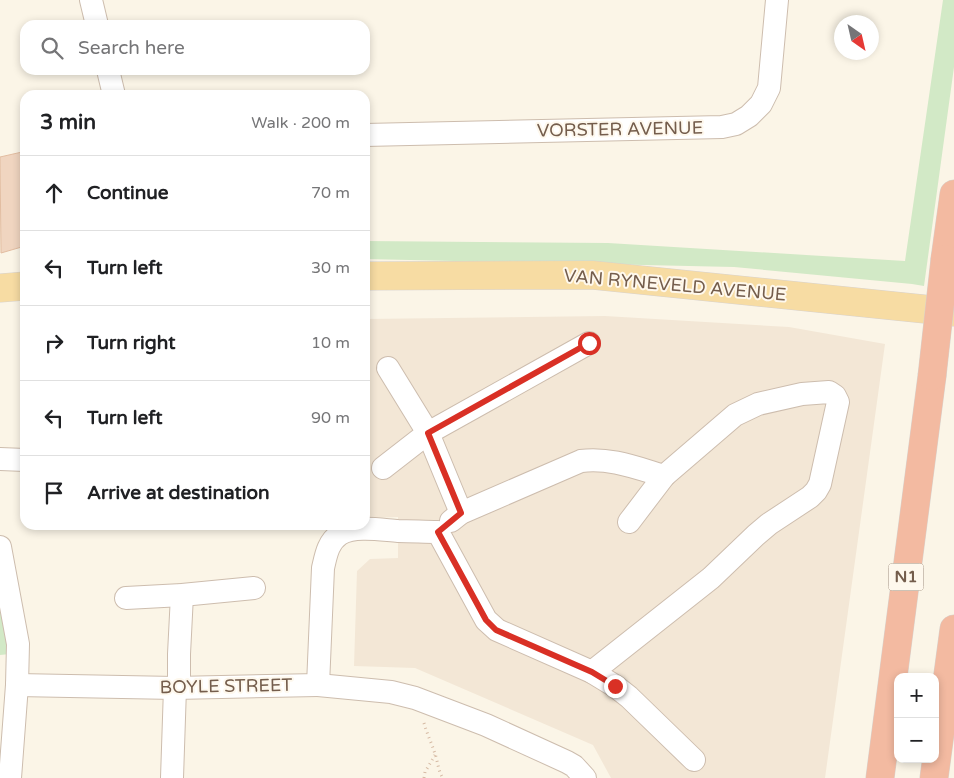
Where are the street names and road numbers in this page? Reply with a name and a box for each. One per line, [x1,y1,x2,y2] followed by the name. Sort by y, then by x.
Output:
[537,117,703,141] street label: VORSTER AVENUE
[563,264,787,306] street label: VAN RYNEVELD AVENUE
[888,564,924,590] road number: N1
[159,674,293,698] street label: BOYLE STREET

